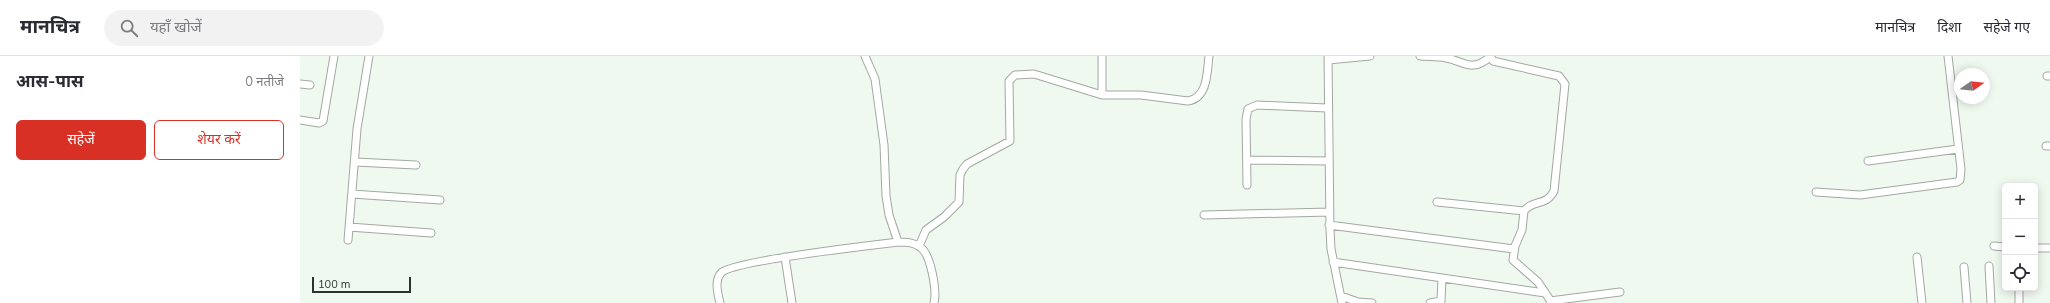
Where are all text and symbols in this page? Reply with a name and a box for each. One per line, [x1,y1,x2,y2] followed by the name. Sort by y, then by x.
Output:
[104,10,384,46] search box
[20,14,80,38] text: मानचित्र
[118,17,140,39] icon: search
[150,17,202,36] text: यहाँ खोजें
[1875,18,1915,36] text: मानचित्र
[1937,18,1961,36] text: दिशा
[1983,18,2030,36] text: सहेजे गए
[1954,68,1990,104] north arrow
[16,70,83,91] text: आस-पास
[245,73,284,89] text: 0 नतीजे
[16,120,146,160] button: सहेजें
[154,120,284,160] button: शेयर करें
[2002,183,2038,291] map controls
[2002,183,2038,219] button: +
[2002,219,2038,255] button: −
[2002,255,2038,291] button: locate
[312,275,411,294] scale bar
[318,277,350,291] text: 100 m

